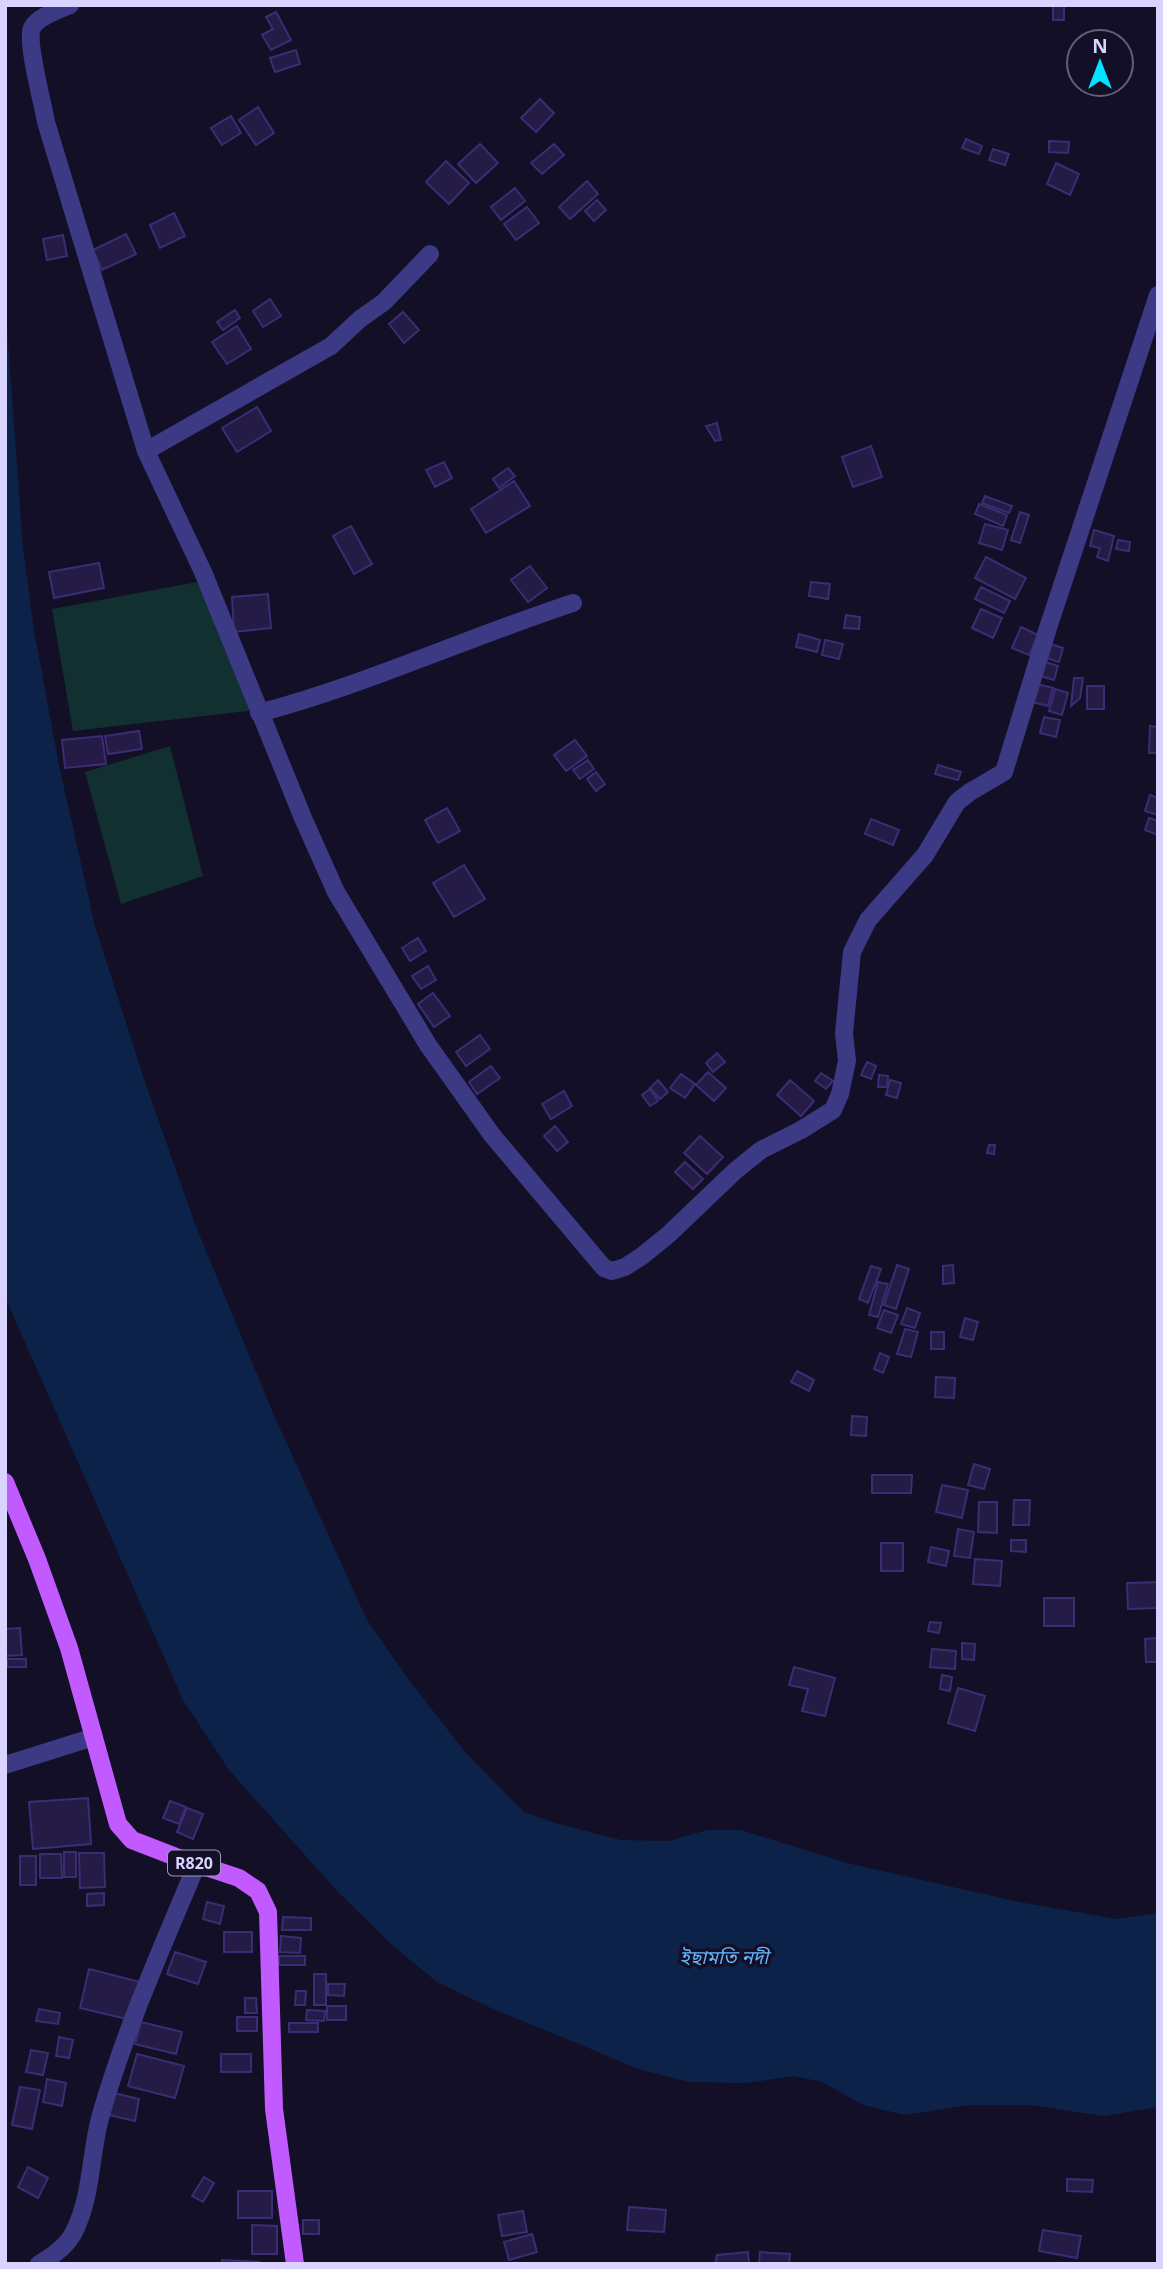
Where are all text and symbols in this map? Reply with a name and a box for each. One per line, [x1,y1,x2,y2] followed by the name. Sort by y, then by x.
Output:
[1065,28,1135,98] north arrow
[1092,33,1108,59] text: N
[168,1851,220,1876] road number: R820
[680,1944,772,1970] water label: ইছামতি নদী

